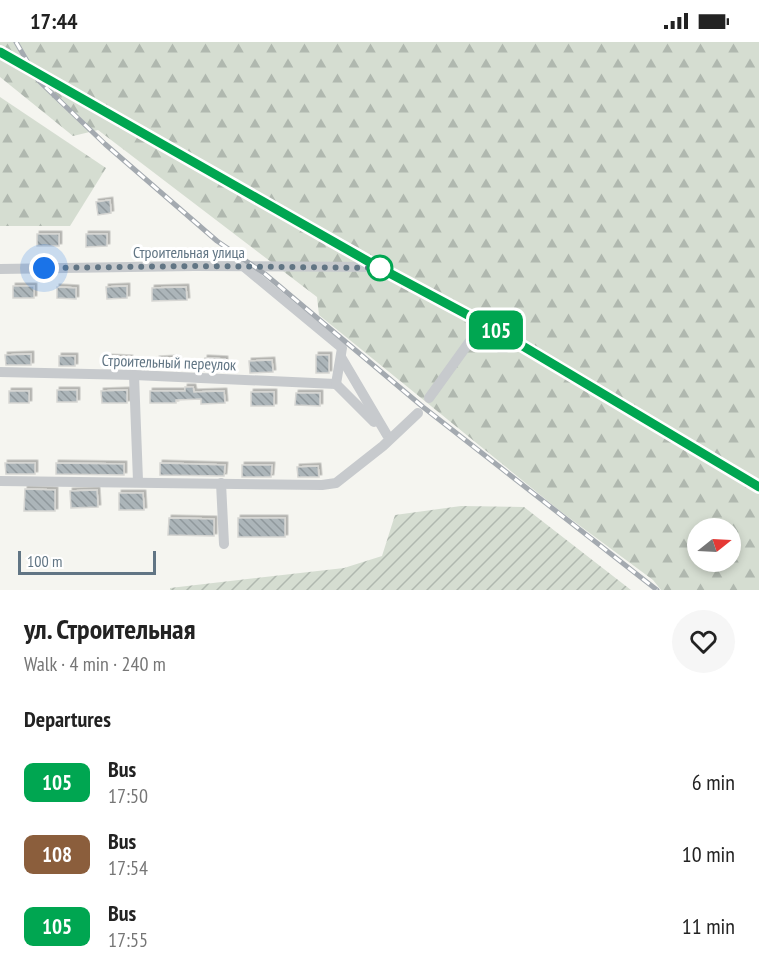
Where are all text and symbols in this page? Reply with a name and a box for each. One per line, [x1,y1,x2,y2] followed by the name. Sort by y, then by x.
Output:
[30,7,78,35] text: 17:44
[133,242,245,262] street label: Строительная улица
[29,253,59,283] your location
[367,255,393,281] unlabelled marker
[462,310,530,350] line badge: 105
[481,317,511,344] text: 105
[101,350,237,374] street label: Строительный переулок
[687,518,741,572] north arrow
[687,518,741,572] map controls
[18,548,156,576] scale bar
[27,551,62,571] text: 100 m
[24,610,195,647] text: ул. Строительная
[672,610,735,673] button: heart
[24,651,166,677] text: Walk · 4 min · 240 m
[24,705,111,733] text: Departures
[108,755,136,783] text: Bus
[692,768,735,796] text: 6 min
[42,769,72,796] text: 105
[108,783,148,809] text: 17:50
[108,827,136,855] text: Bus
[682,840,735,868] text: 10 min
[42,841,72,868] text: 108
[108,855,148,881] text: 17:54
[108,899,136,927] text: Bus
[682,912,735,940] text: 11 min
[42,913,72,940] text: 105
[108,927,148,953] text: 17:55

